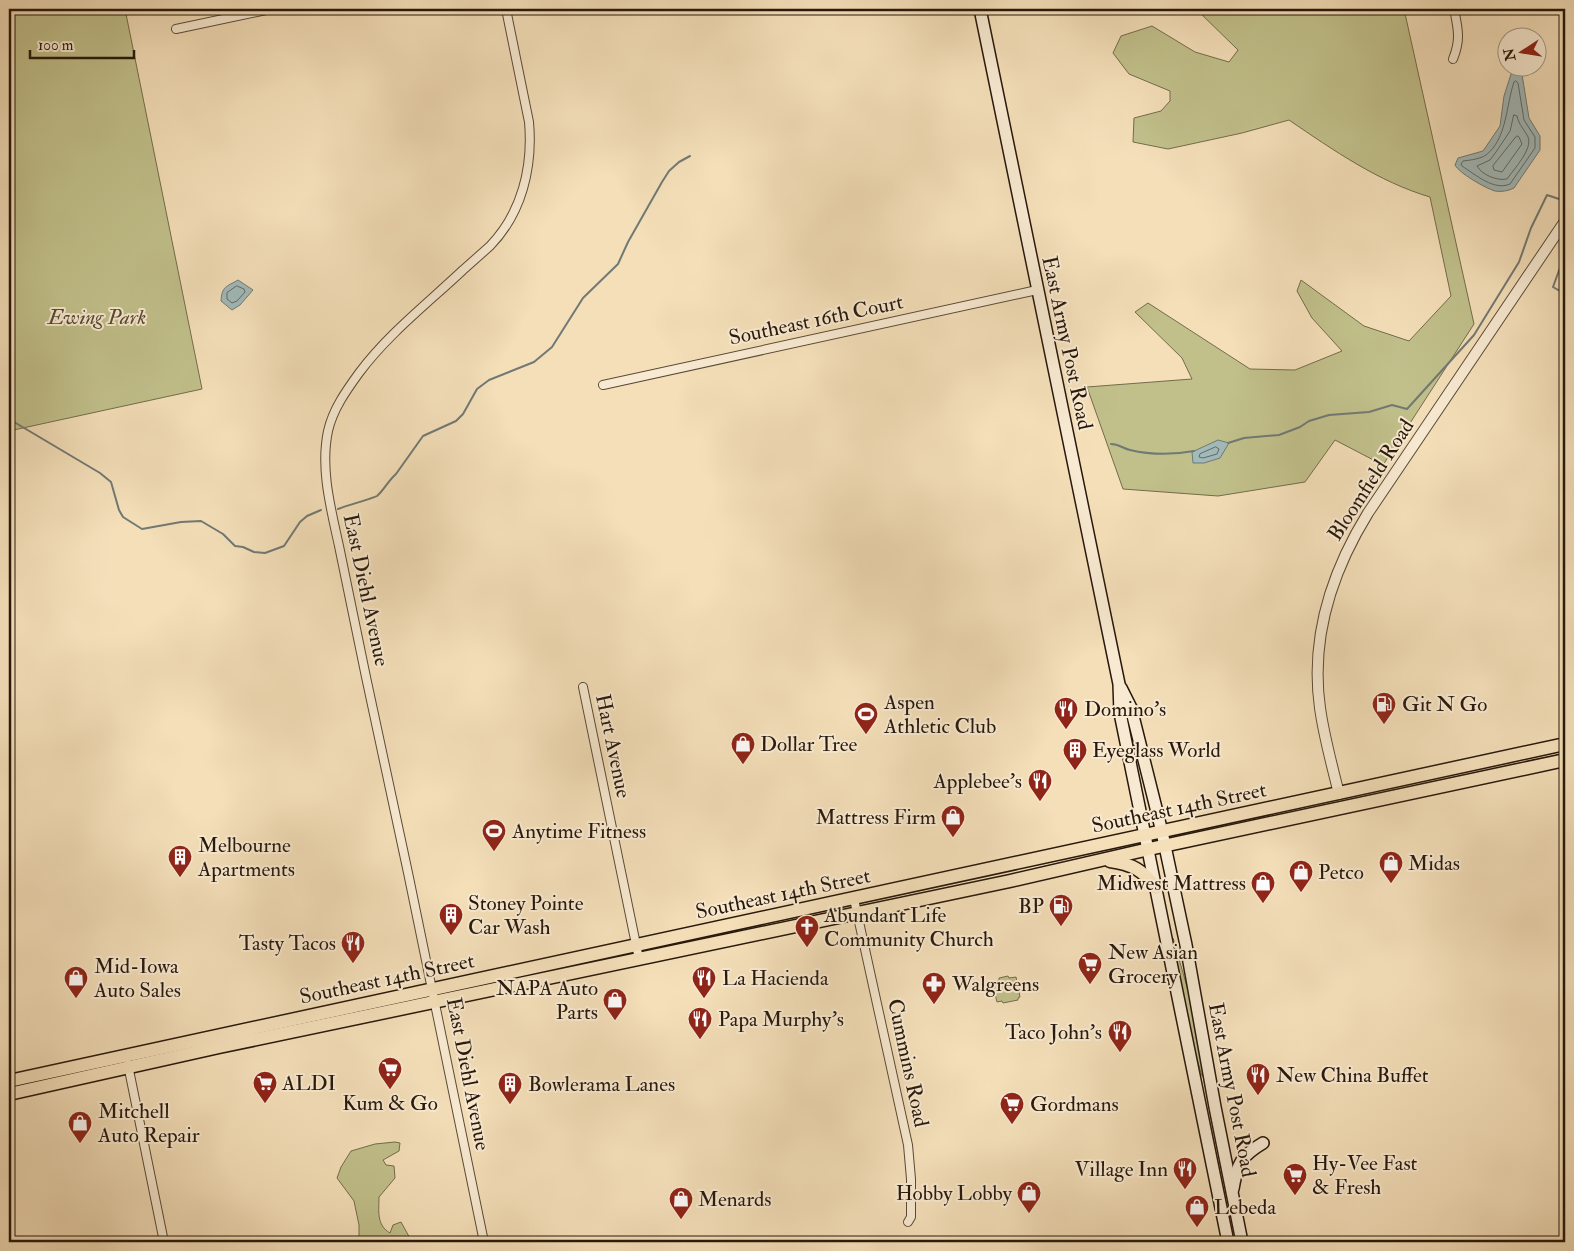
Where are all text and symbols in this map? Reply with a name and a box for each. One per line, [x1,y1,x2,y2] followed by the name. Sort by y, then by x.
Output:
[30,28,134,60] scale bar
[1496,28,1546,78] north arrow
[38,36,74,55] text: 100 m
[1500,46,1520,63] text: N
[1035,254,1099,433] street label: East Army Post Road
[726,288,906,352] street label: Southeast 16th Court
[46,304,146,331] park label: Ewing Park
[1322,413,1421,546] street label: Bloomfield Road
[337,511,395,669] street label: East Diehl Avenue
[883,689,996,740] place label: Aspen Athletic Club
[1371,691,1397,725] fuel station icon: Git N Go
[1402,691,1487,718] place label: Git N Go
[589,692,637,801] street label: Hart Avenue
[1053,696,1079,730] restaurant icon: Domino's
[1084,696,1166,723] place label: Domino's
[853,701,879,735] sports icon: Aspen Athletic Club
[730,731,756,765] shop icon: Dollar Tree
[760,731,858,758] place label: Dollar Tree
[1062,737,1088,771] building icon: Eyeglass World
[1092,737,1221,764] place label: Eyeglass World
[932,768,1022,795] place label: Applebee's
[1027,768,1053,802] restaurant icon: Applebee's
[1089,776,1269,840] street label: Southeast 14th Street
[815,804,936,831] place label: Mattress Firm
[940,804,966,838] shop icon: Mattress Firm
[481,818,507,852] sports icon: Anytime Fitness
[511,818,646,845] place label: Anytime Fitness
[197,832,295,883] place label: Melbourne Apartments
[167,844,193,878] building icon: Melbourne Apartments
[1378,850,1404,884] shop icon: Midas
[1408,850,1460,877] place label: Midas
[1288,859,1314,893] shop icon: Petco
[1318,859,1364,886] place label: Petco
[693,862,873,926] street label: Southeast 14th Street
[1097,870,1246,897] place label: Midwest Mattress
[1250,870,1276,904] shop icon: Midwest Mattress
[468,890,584,941] place label: Stoney Pointe Car Wash
[1018,893,1044,920] place label: BP
[1048,893,1074,927] fuel station icon: BP
[438,902,464,936] building icon: Stoney Pointe Car Wash
[823,902,994,953] place label: Abundant Life Community Church
[794,914,820,948] church icon: Abundant Life Community Church
[239,930,336,957] place label: Tasty Tacos
[340,930,366,964] restaurant icon: Tasty Tacos
[1108,939,1198,990] place label: New Asian Grocery
[297,947,477,1011] street label: Southeast 14th Street
[1077,951,1103,985] supermarket icon: New Asian Grocery
[93,953,181,1004] place label: Mid-Iowa Auto Sales
[63,965,89,999] shop icon: Mid-Iowa Auto Sales
[691,965,717,999] restaurant icon: La Hacienda
[722,965,829,992] place label: La Hacienda
[921,971,947,1005] pharmacy icon: Walgreens
[951,971,1039,998] place label: Walgreens
[496,975,598,1026] place label: NAPA Auto Parts
[602,987,628,1021] shop icon: NAPA Auto Parts
[440,995,496,1153] street label: East Diehl Avenue
[881,996,935,1130] street label: Cummins Road
[1202,1000,1262,1180] street label: East Army Post Road
[687,1006,713,1040] restaurant icon: Papa Murphy's
[718,1006,844,1033] place label: Papa Murphy's
[1005,1019,1102,1046] place label: Taco John's
[1107,1019,1133,1053] restaurant icon: Taco John's
[377,1056,403,1090] supermarket icon: Kum & Go
[1245,1062,1271,1096] restaurant icon: New China Buffet
[1276,1062,1429,1089] place label: New China Buffet
[252,1070,278,1104] supermarket icon: ALDI
[281,1070,336,1097] place label: ALDI
[497,1071,523,1105] building icon: Bowlerama Lanes
[528,1071,675,1098] place label: Bowlerama Lanes
[342,1090,438,1117] place label: Kum & Go
[999,1091,1025,1125] supermarket icon: Gordmans
[1030,1091,1119,1118] place label: Gordmans
[97,1098,200,1149] place label: Mitchell Auto Repair
[67,1110,93,1144] shop icon: Mitchell Auto Repair
[1312,1150,1418,1201] place label: Hy-Vee Fast & Fresh
[1075,1156,1168,1183] place label: Village Inn
[1172,1156,1198,1190] restaurant icon: Village Inn
[1282,1162,1308,1196] supermarket icon: Hy-Vee Fast & Fresh
[896,1180,1013,1207] place label: Hobby Lobby
[1016,1180,1042,1214] shop icon: Hobby Lobby
[668,1186,694,1220] shop icon: Menards
[698,1186,771,1213] place label: Menards
[1184,1194,1210,1228] shop icon: Lebeda
[1214,1194,1276,1221] place label: Lebeda

